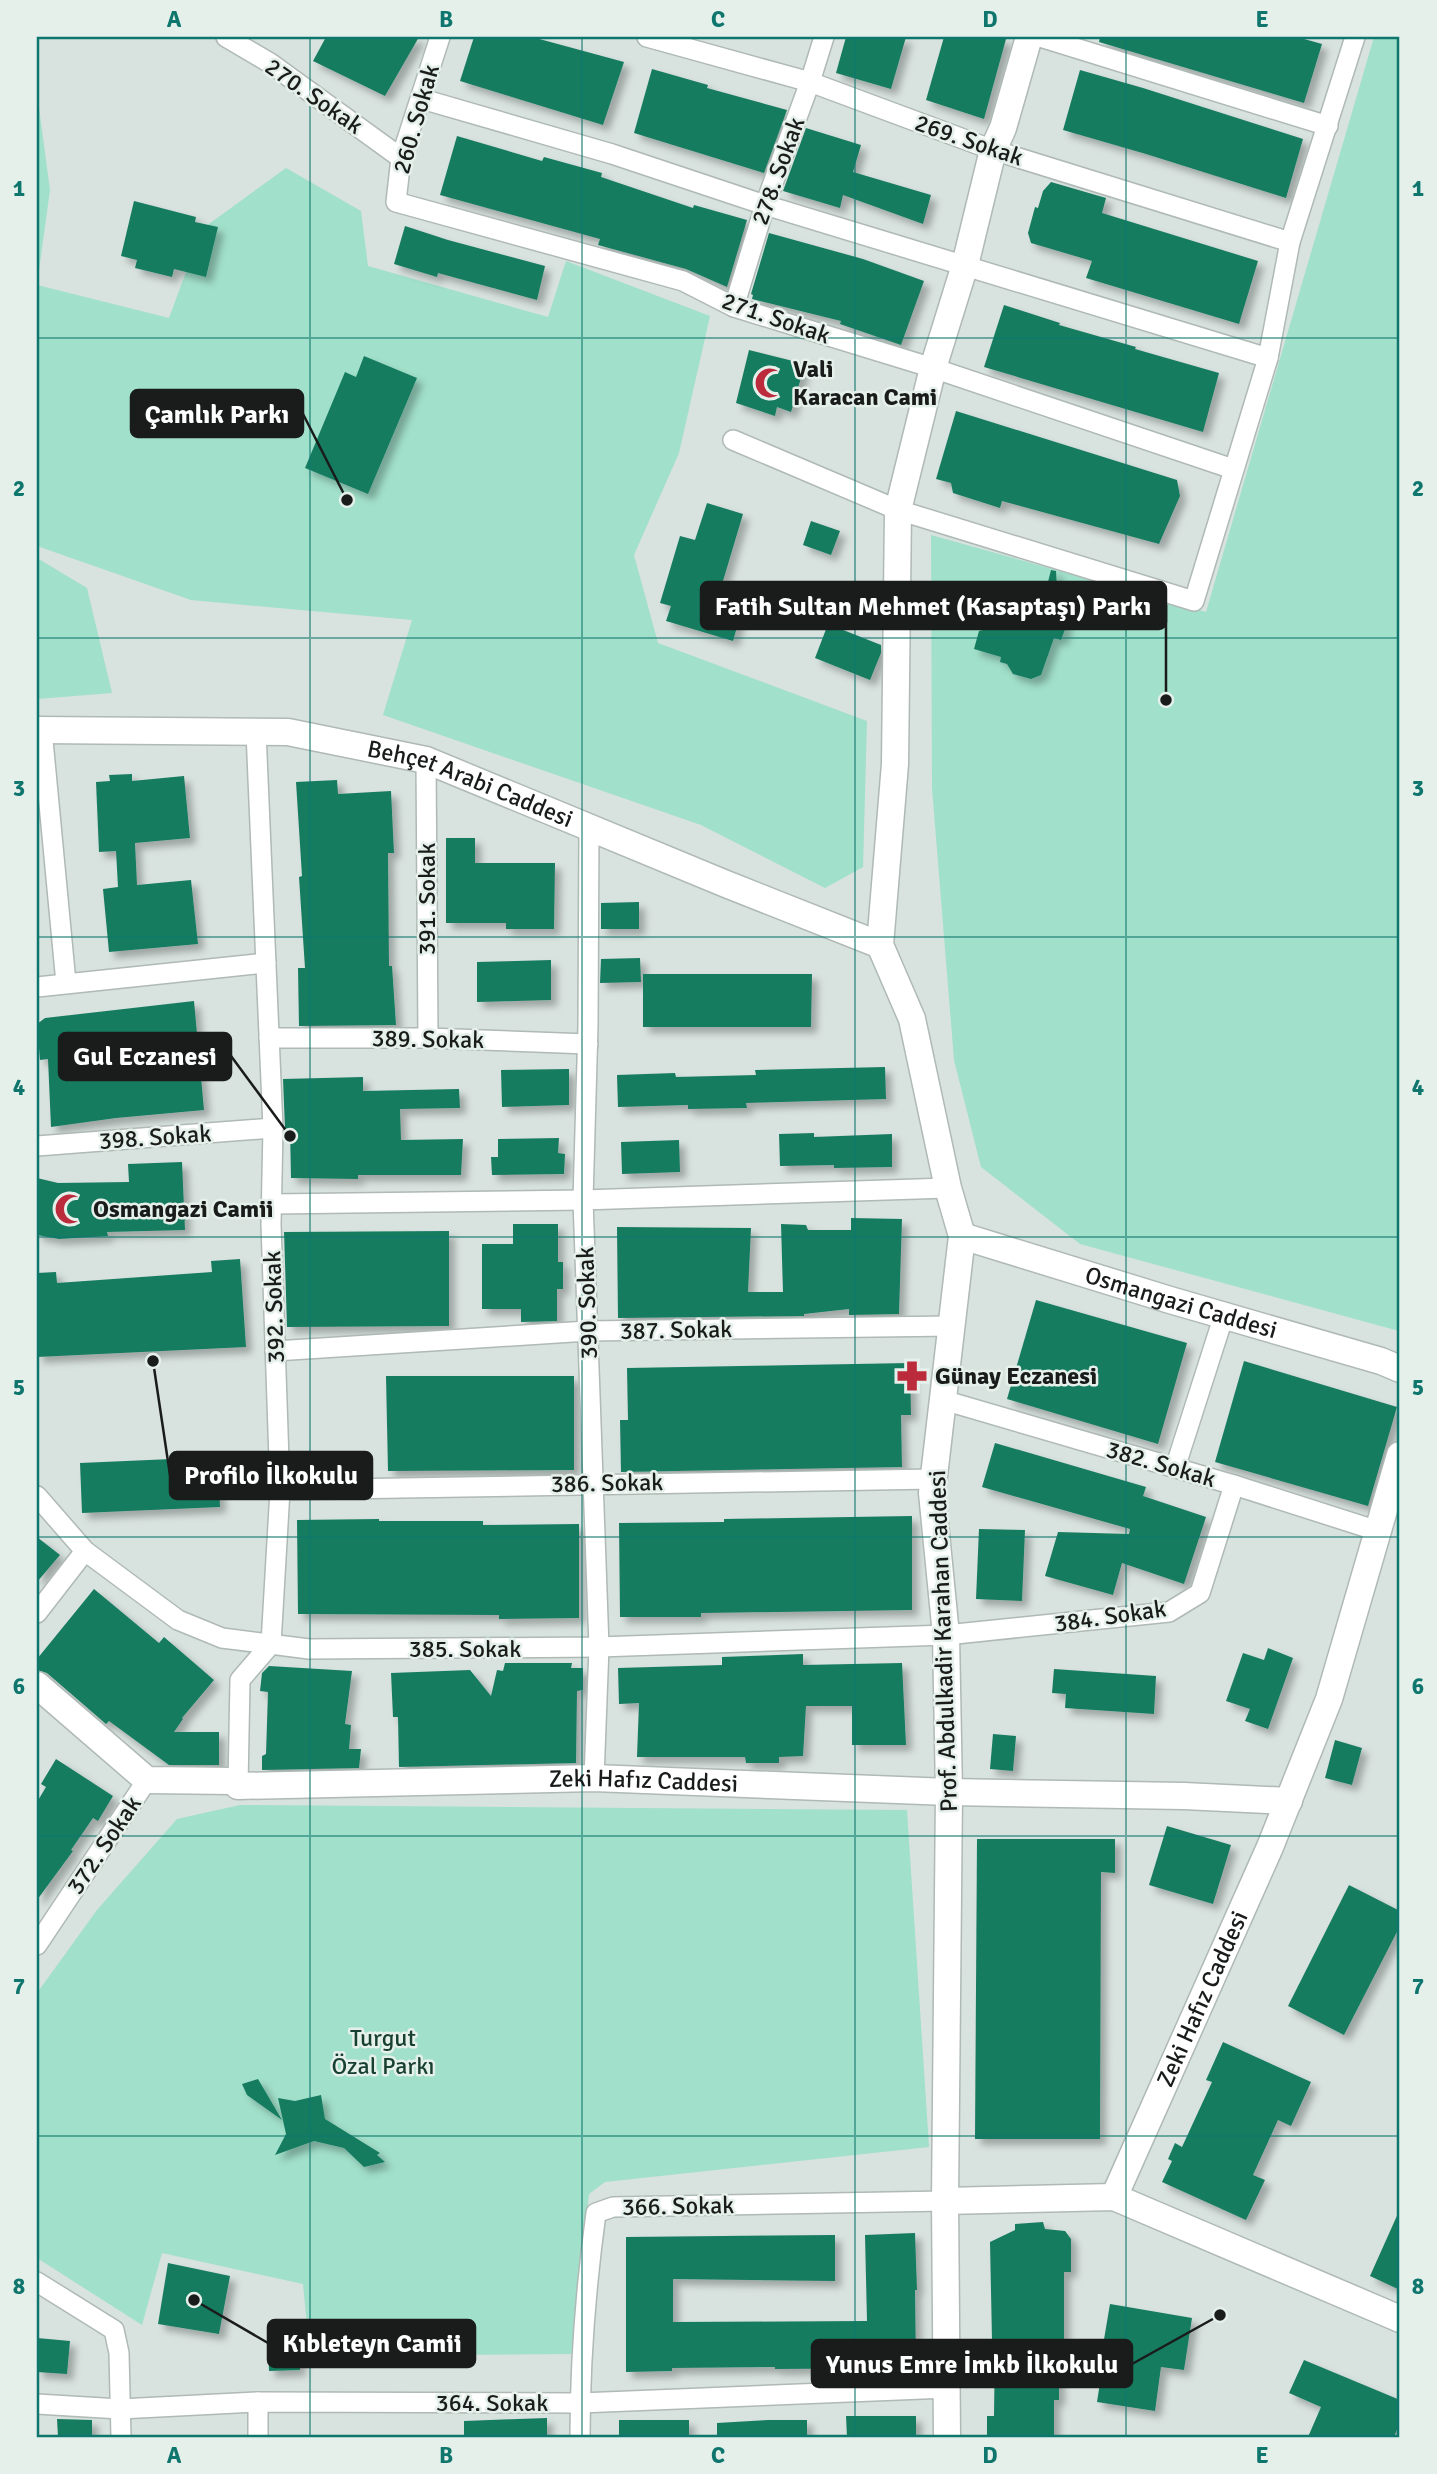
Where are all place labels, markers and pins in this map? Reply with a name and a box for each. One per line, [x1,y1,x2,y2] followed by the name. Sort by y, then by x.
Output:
[793,354,937,412] place label: Vali Karacan Cami
[753,366,787,400] mosque icon: Vali Karacan Cami
[131,390,303,437] callout: Çamlık Parkı
[701,582,1166,629] callout: Fatih Sultan Mehmet (Kasaptaşı) Parkı
[59,1033,231,1080] callout: Gul Eczanesi
[53,1192,87,1226] mosque icon: Osmangazi Camii
[93,1194,273,1224] place label: Osmangazi Camii
[895,1359,929,1393] pharmacy icon: Günay Eczanesi
[935,1361,1097,1391] place label: Günay Eczanesi
[170,1452,372,1499] callout: Profilo İlkokulu
[268,2320,475,2367] callout: Kıbleteyn Camii
[812,2340,1132,2387] callout: Yunus Emre İmkb İlkokulu

